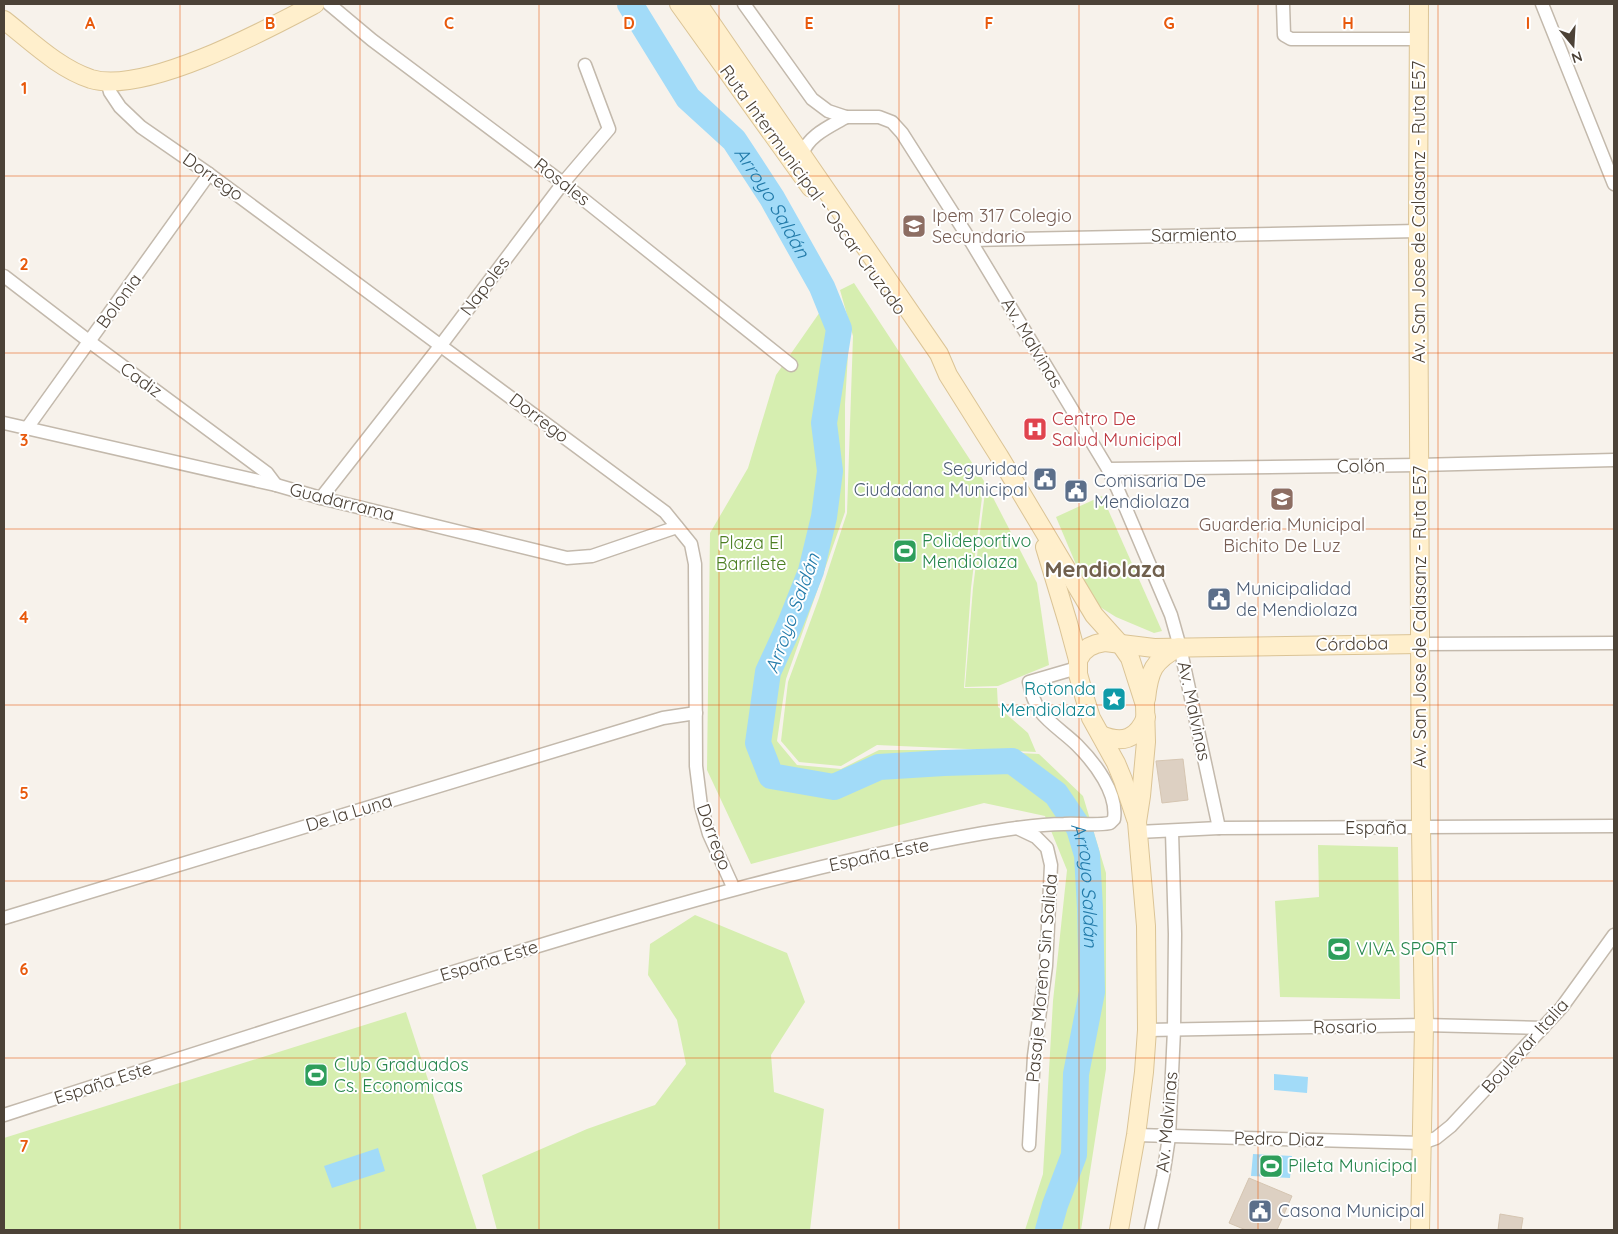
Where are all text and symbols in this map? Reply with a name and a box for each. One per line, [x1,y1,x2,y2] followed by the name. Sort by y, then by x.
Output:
[85,13,96,33] text: A
[265,13,275,33] text: B
[444,13,454,33] text: C
[623,13,635,33] text: D
[804,13,814,33] text: E
[985,13,994,33] text: F
[1163,13,1175,33] text: G
[1342,13,1354,33] text: H
[1526,13,1530,33] text: I
[1548,20,1598,70] north arrow
[1569,47,1585,68] text: N
[715,60,912,319] street label: Ruta Intermunicipal - Oscar Cruzado
[1407,61,1430,363] street label: Av. San Jose de Calasanz - Ruta E57
[21,78,27,98] text: 1
[730,142,816,263] water label: Arroyo Saldán
[178,147,248,206] street label: Dorrego
[530,153,595,211] street label: Rosales
[932,204,1072,248] place label: Ipem 317 Colegio Secundario
[901,213,927,239] school or university icon: Ipem 317 Colegio Secundario
[1151,222,1237,247] street label: Sarmiento
[455,251,514,320] street label: Napoles
[19,254,29,274] text: 2
[91,269,146,333] street label: Bolonia
[996,293,1068,392] street label: Av. Malvinas
[116,357,167,402] street label: Cadiz
[505,388,574,448] street label: Dorrego
[1052,407,1182,451] place label: Centro De Salud Municipal
[1022,416,1048,442] hospital icon: Centro De Salud Municipal
[20,430,28,450] text: 3
[1337,454,1385,477] street label: Colón
[854,457,1028,501] place label: Seguridad Ciudadana Municipal
[1032,466,1058,492] public building icon: Seguridad Ciudadana Municipal
[1408,466,1431,768] street label: Av. San Jose de Calasanz - Ruta E57
[1094,469,1206,513] place label: Comisaria De Mendiolaza
[287,477,397,526] street label: Guadarrama
[1063,478,1089,504] public building icon: Comisaria De Mendiolaza
[1269,486,1295,512] school or university icon: Guarderia Municipal Bichito De Luz
[1199,513,1365,557] place label: Guarderia Municipal Bichito De Luz
[922,529,1031,573] place label: Polideportivo Mendiolaza
[716,531,786,575] park label: Plaza El Barrilete
[892,538,918,564] sports icon: Polideportivo Mendiolaza
[759,549,825,676] water label: Arroyo Saldán
[1044,555,1166,583] district label: Mendiolaza
[1236,577,1358,621] place label: Municipalidad de Mendiolaza
[1206,586,1232,612] public building icon: Municipalidad de Mendiolaza
[19,607,29,627] text: 4
[1315,631,1389,656] street label: Córdoba
[1173,659,1216,763] street label: Av. Malvinas
[1000,677,1096,721] place label: Rotonda Mendiolaza
[1101,686,1127,712] place icon: Rotonda Mendiolaza
[19,783,29,803] text: 5
[303,788,395,837] street label: De la Luna
[692,800,737,873] street label: Dorrego
[1345,816,1407,839] street label: España
[1066,820,1103,949] water label: Arroyo Saldán
[827,833,931,876] street label: España Este
[1021,872,1062,1083] street label: Pasaje Moreno Sin Salida
[437,935,541,986] street label: España Este
[1326,936,1352,962] sports icon: VIVA SPORT
[1356,937,1458,960] place label: VIVA SPORT
[20,959,29,979] text: 6
[1476,994,1573,1098] street label: Boulevar Italia
[1313,1014,1377,1039] street label: Rosario
[334,1053,469,1097] place label: Club Graduados Cs. Economicas
[51,1056,155,1109] street label: España Este
[303,1062,329,1088] sports icon: Club Graduados Cs. Economicas
[1151,1070,1182,1173] street label: Av. Malvinas
[1234,1126,1324,1151] street label: Pedro Diaz
[20,1136,29,1156] text: 7
[1258,1153,1284,1179] sports icon: Pileta Municipal
[1288,1154,1417,1177] place label: Pileta Municipal
[1247,1198,1273,1224] public building icon: Casona Municipal
[1278,1199,1425,1222] place label: Casona Municipal

